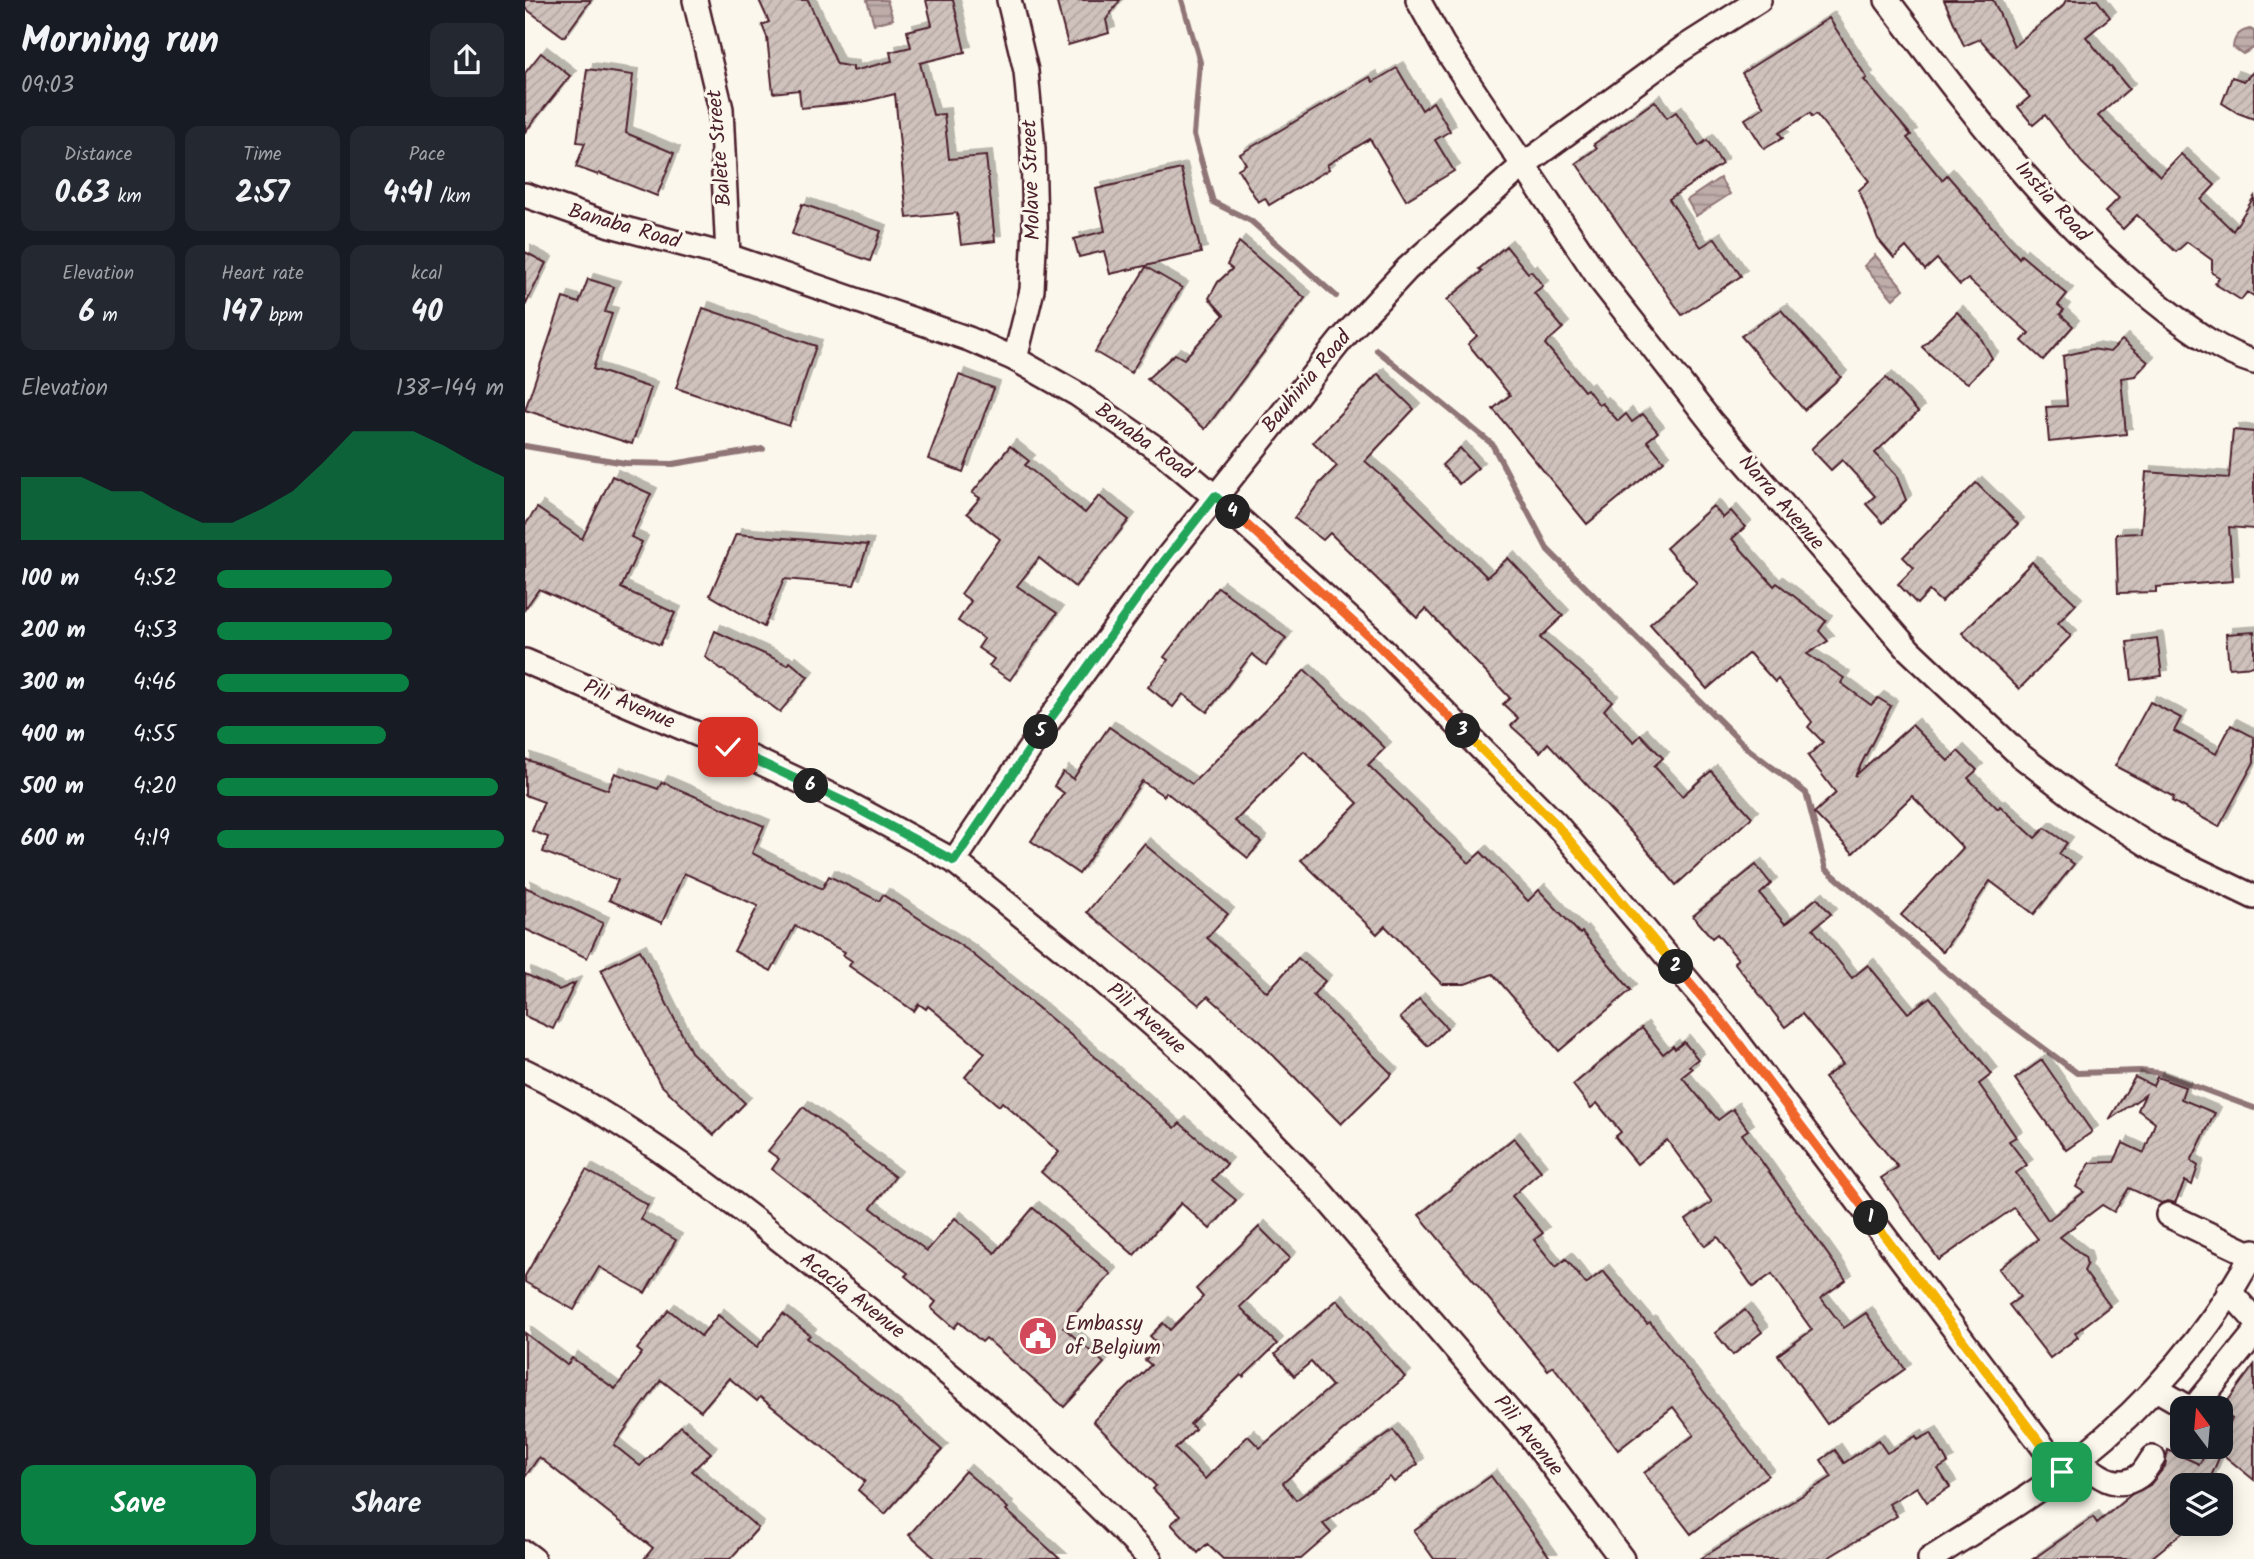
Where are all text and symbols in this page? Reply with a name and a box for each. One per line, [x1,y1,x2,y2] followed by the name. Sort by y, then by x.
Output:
[21,12,219,72] text: Morning run
[430,23,504,97] button: share
[21,68,74,104] text: 09:03
[698,87,742,208] street label: Balete Street
[1013,118,1051,241] street label: Molave Street
[64,140,132,170] text: Distance
[243,140,282,170] text: Time
[409,140,445,170] text: Pace
[2006,154,2098,251] street label: Instia Road
[55,170,110,218] text: 0.63
[235,170,290,218] text: 2:57
[383,170,432,218] text: 4:41
[110,182,142,212] text: km
[432,182,471,212] text: /km
[564,195,685,259] street label: Banaba Road
[62,259,134,289] text: Elevation
[221,259,304,289] text: Heart rate
[411,259,442,289] text: kcal
[79,289,95,337] text: 6
[222,289,261,337] text: 147
[411,289,443,337] text: 40
[95,301,118,331] text: m
[261,301,303,331] text: bpm
[1254,323,1361,441] street label: Bauhinia Road
[21,371,108,407] text: Elevation
[396,371,504,407] text: 138–144 m
[1088,395,1201,490] street label: Banaba Road
[1730,448,1833,559] street label: Narra Avenue
[1215,494,1251,530] pin: 4
[1227,496,1238,526] text: 4
[21,561,79,597] text: 100 m
[133,561,177,597] text: 4:52
[21,613,86,649] text: 200 m
[133,613,177,649] text: 4:53
[21,665,85,701] text: 300 m
[133,665,177,701] text: 4:46
[578,671,680,739] street label: Pili Avenue
[1023,714,1059,750] pin: 5
[1445,714,1481,748] pin: 3
[1457,715,1468,745] text: 3
[1036,716,1045,746] text: 5
[21,717,85,753] text: 400 m
[133,717,176,753] text: 4:55
[698,717,758,777] pin
[709,728,747,766] icon: check
[793,768,829,804] pin: 6
[21,769,84,805] text: 500 m
[133,769,176,805] text: 4:20
[805,770,816,800] text: 6
[21,821,85,857] text: 600 m
[133,821,170,857] text: 4:19
[1659,950,1693,984] pin: 2
[1670,951,1681,981] text: 2
[1099,975,1194,1064] street label: Pili Avenue
[1853,1200,1889,1236] pin: 1
[1868,1202,1873,1232] text: 1
[792,1244,912,1348] street label: Acacia Avenue
[1065,1308,1161,1365] place label: Embassy of Belgium
[1017,1315,1059,1357] public building icon: Embassy of Belgium
[1485,1388,1572,1484] street label: Pili Avenue
[2170,1396,2233,1460] north arrow
[2170,1396,2233,1536] map controls
[2032,1442,2092,1502] pin
[2043,1453,2081,1491] icon: arrive
[21,1465,256,1545] button: Save
[270,1465,504,1545] button: Share
[2170,1473,2233,1536] button: layers

